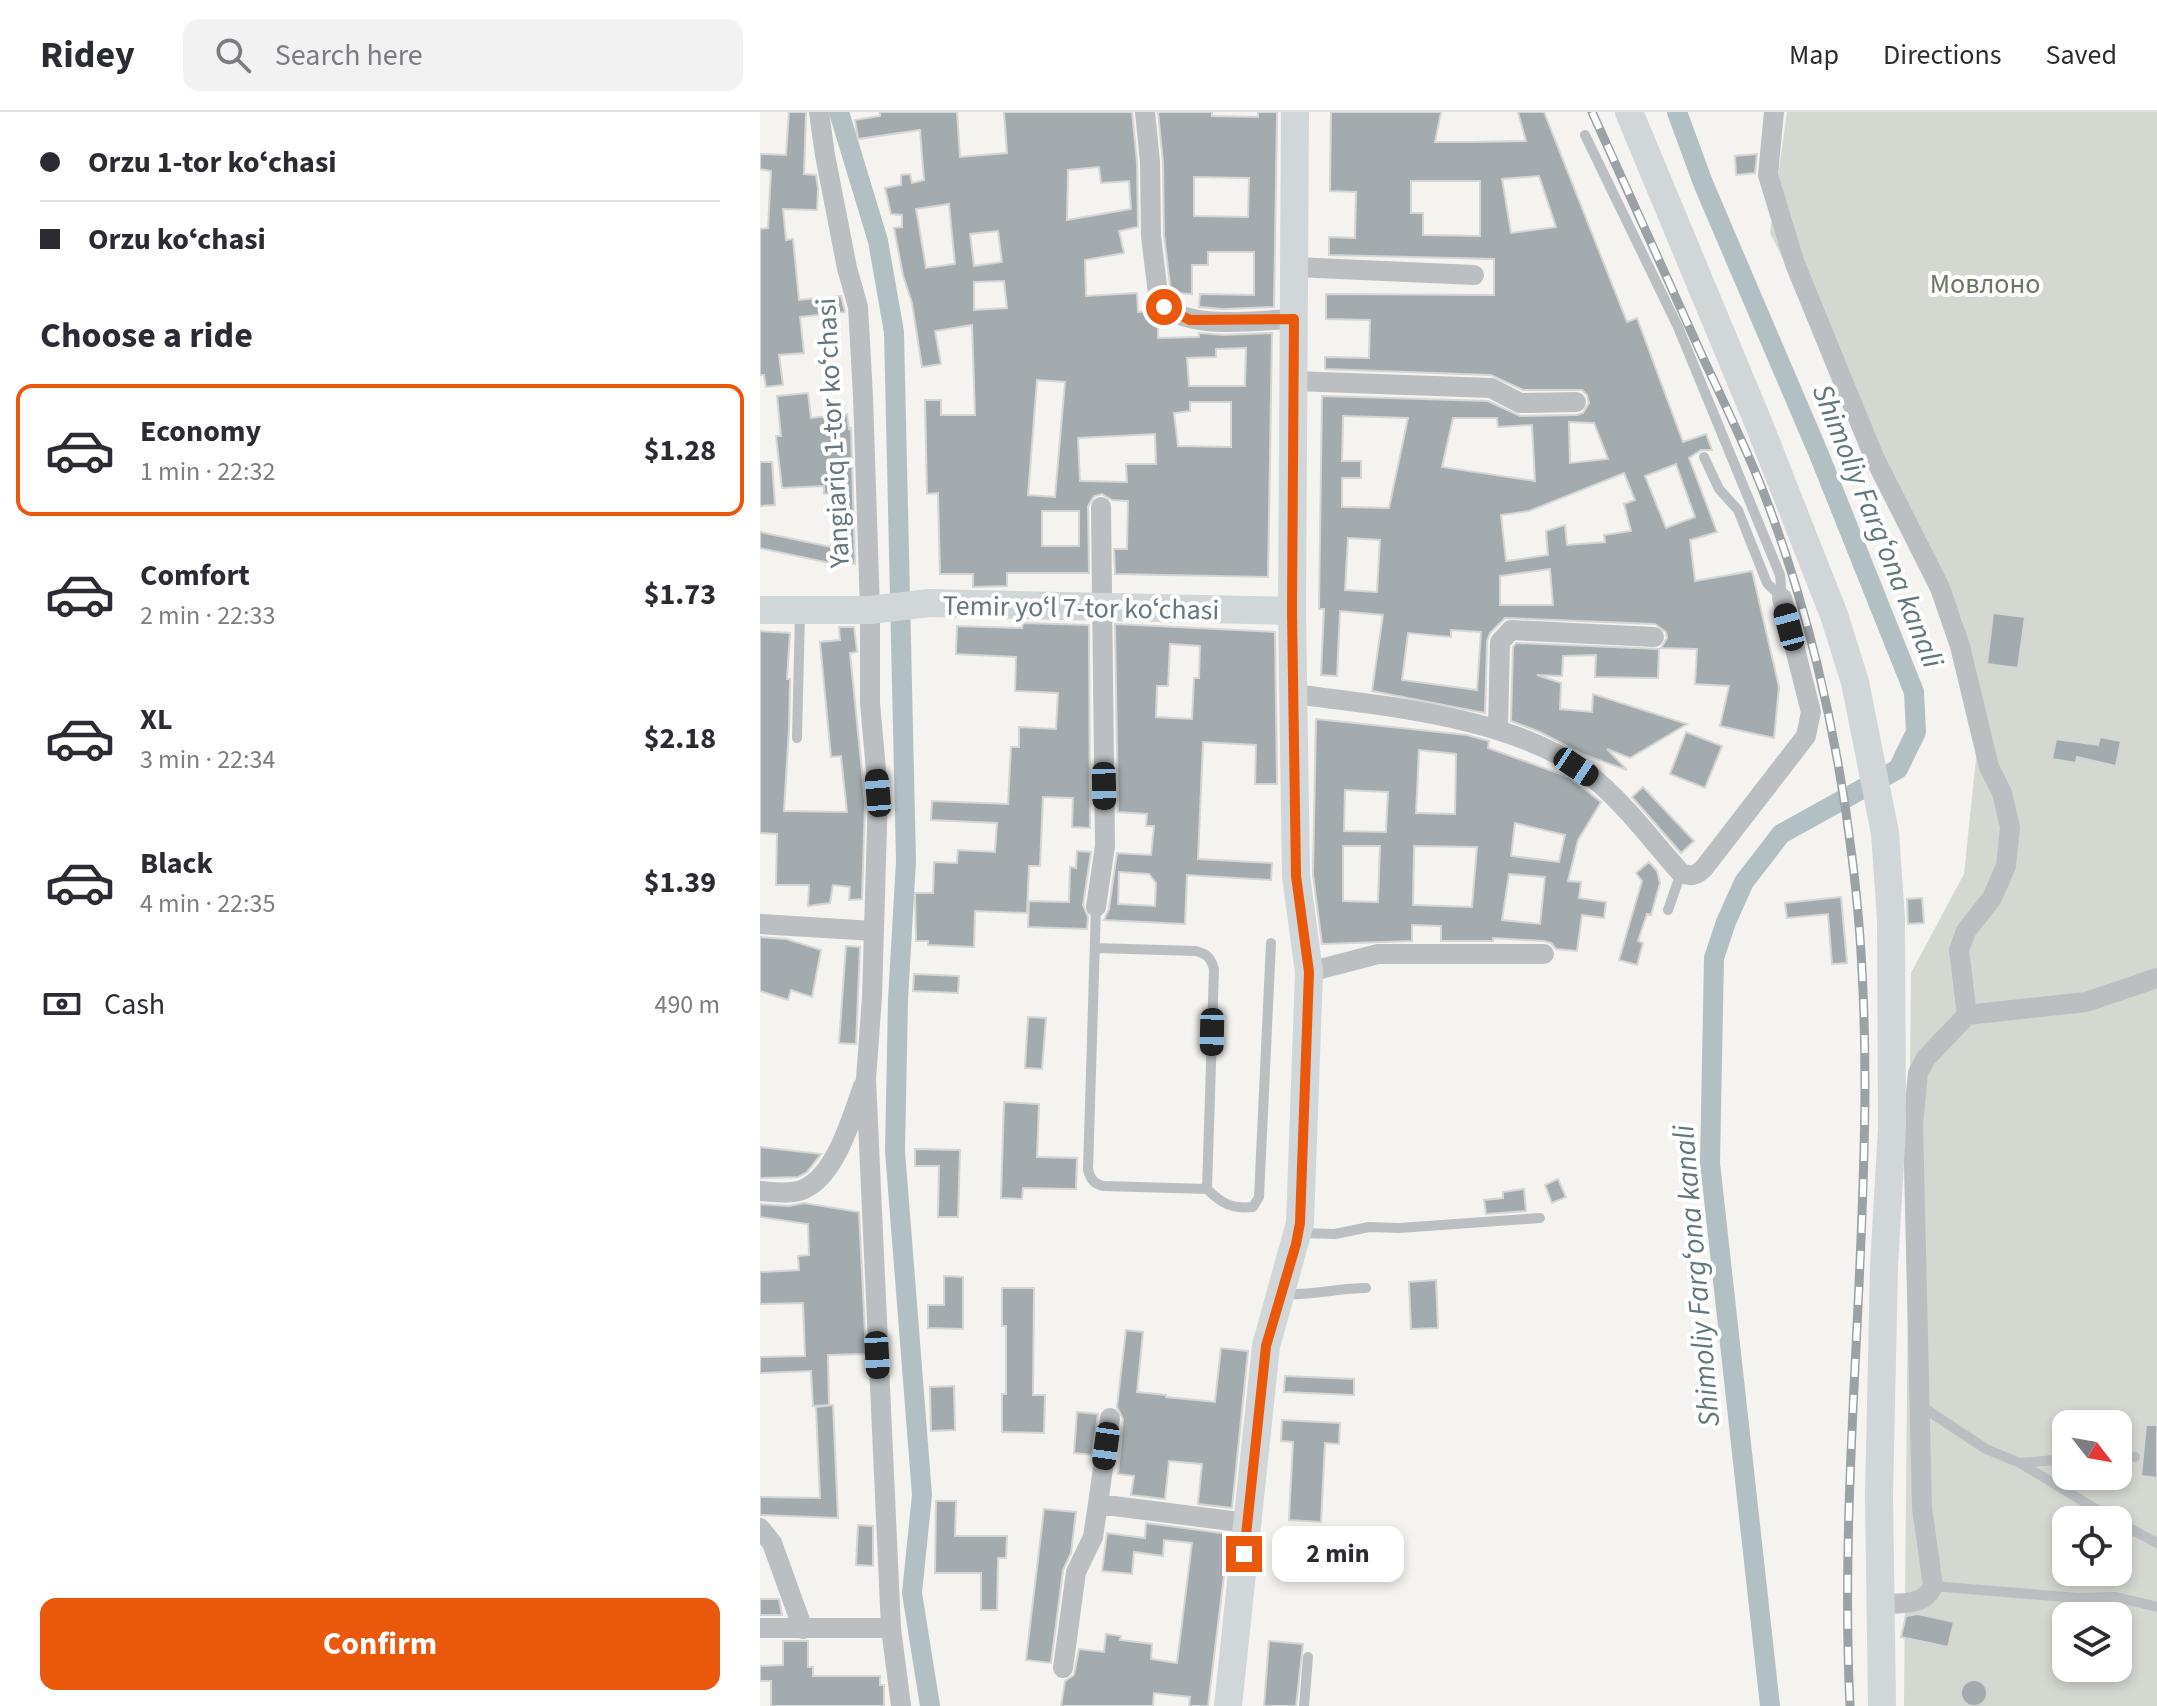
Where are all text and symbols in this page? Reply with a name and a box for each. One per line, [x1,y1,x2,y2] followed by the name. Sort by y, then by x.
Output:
[183,19,743,91] search box
[40,28,135,82] text: Ridey
[211,33,255,77] icon: search
[275,34,423,77] text: Search here
[1789,35,1839,75] text: Map
[1883,35,2002,75] text: Directions
[2046,35,2117,75] text: Saved
[88,141,336,184] text: Orzu 1-tor koʻchasi
[88,218,266,261] text: Orzu koʻchasi
[1930,264,2040,304] park label: Мовлоно
[1146,289,1182,325] route start
[806,297,860,570] street label: Yangiariq 1-tor koʻchasi
[40,310,253,361] text: Choose a ride
[1801,378,1955,675] water label: Shimoliy Fargʻona kanali
[140,410,261,453] text: Economy
[44,414,116,486] icon: car
[644,429,716,472] text: $1.28
[140,453,275,490] text: 1 min · 22:32
[140,554,250,597] text: Comfort
[44,558,116,630] icon: car
[644,573,716,616] text: $1.73
[942,586,1220,630] street label: Temir yoʻl 7-tor koʻchasi
[140,597,275,634] text: 2 min · 22:33
[1771,601,1807,653] car
[140,698,173,741] text: XL
[44,702,116,774] icon: car
[644,717,716,760] text: $2.18
[140,741,275,778] text: 3 min · 22:34
[1549,744,1603,790] car
[1092,762,1116,810] car
[864,768,892,818] car
[140,842,213,885] text: Black
[44,846,116,918] icon: car
[644,861,716,904] text: $1.39
[140,885,275,922] text: 4 min · 22:35
[40,982,84,1026] icon: cash
[104,983,165,1026] text: Cash
[654,986,720,1023] text: 490 m
[1200,1008,1224,1056] car
[1662,1122,1731,1429] water label: Shimoliy Fargʻona kanali
[864,1330,890,1380] car
[2052,1410,2132,1490] north arrow
[2052,1410,2132,1682] map controls
[1091,1421,1121,1471] car
[2052,1506,2132,1586] button: locate
[1272,1526,1404,1582] callout: 2 min
[1306,1535,1370,1572] text: 2 min
[1226,1536,1262,1572] route end
[40,1598,720,1690] button: Confirm
[2052,1602,2132,1682] button: layers

